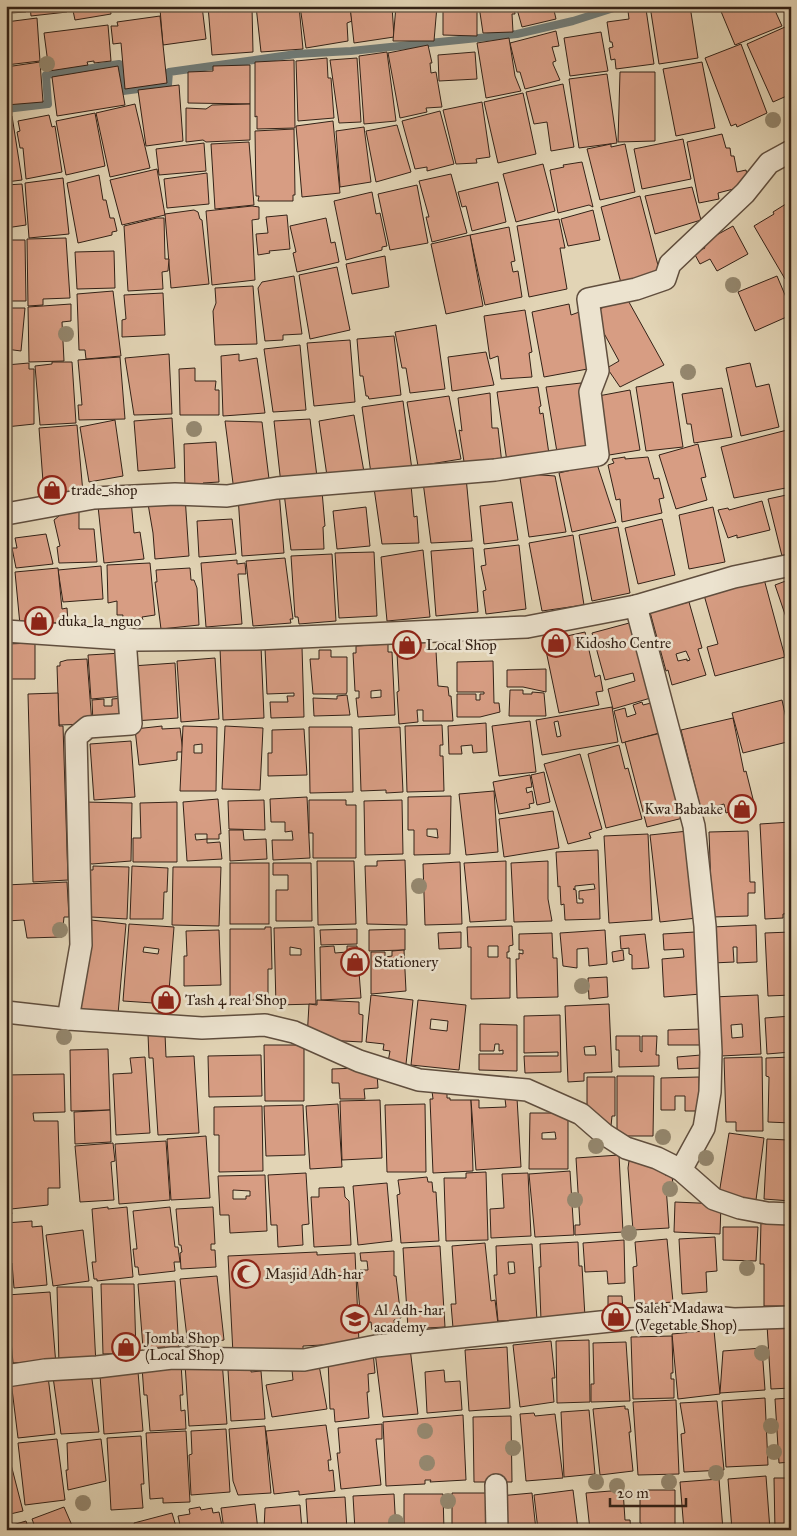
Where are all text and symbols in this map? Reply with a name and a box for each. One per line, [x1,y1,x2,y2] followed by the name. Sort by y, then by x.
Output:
[37,475,67,505] shop icon: trade_shop
[71,481,138,499] place label: trade_shop
[24,606,54,636] shop icon: duka_la_nguo
[58,612,142,630] place label: duka_la_nguo
[541,628,571,658] shop icon: Kidosho Centre
[392,630,422,660] shop icon: Local Shop
[575,634,671,652] place label: Kidosho Centre
[426,636,497,654] place label: Local Shop
[727,794,757,824] shop icon: Kwa Babaake
[644,800,723,818] place label: Kwa Babaake
[340,947,370,977] shop icon: Stationery
[374,953,439,971] place label: Stationery
[151,985,181,1015] shop icon: Tash 4 real Shop
[185,991,287,1009] place label: Tash 4 real Shop
[231,1259,261,1289] mosque icon: Masjid Adh-har
[265,1265,363,1283] place label: Masjid Adh-har
[635,1299,737,1335] place label: Saleh Madawa (Vegetable Shop)
[373,1301,444,1336] place label: Al Adh-har academy
[601,1302,631,1332] shop icon: Saleh Madawa (Vegetable Shop)
[340,1304,370,1334] school or university icon: Al Adh-har academy
[143,1329,224,1365] place label: Jomba Shop (Local Shop)
[111,1332,141,1362] shop icon: Jomba Shop (Local Shop)
[610,1476,686,1508] scale bar
[617,1484,649,1502] text: 20 m

